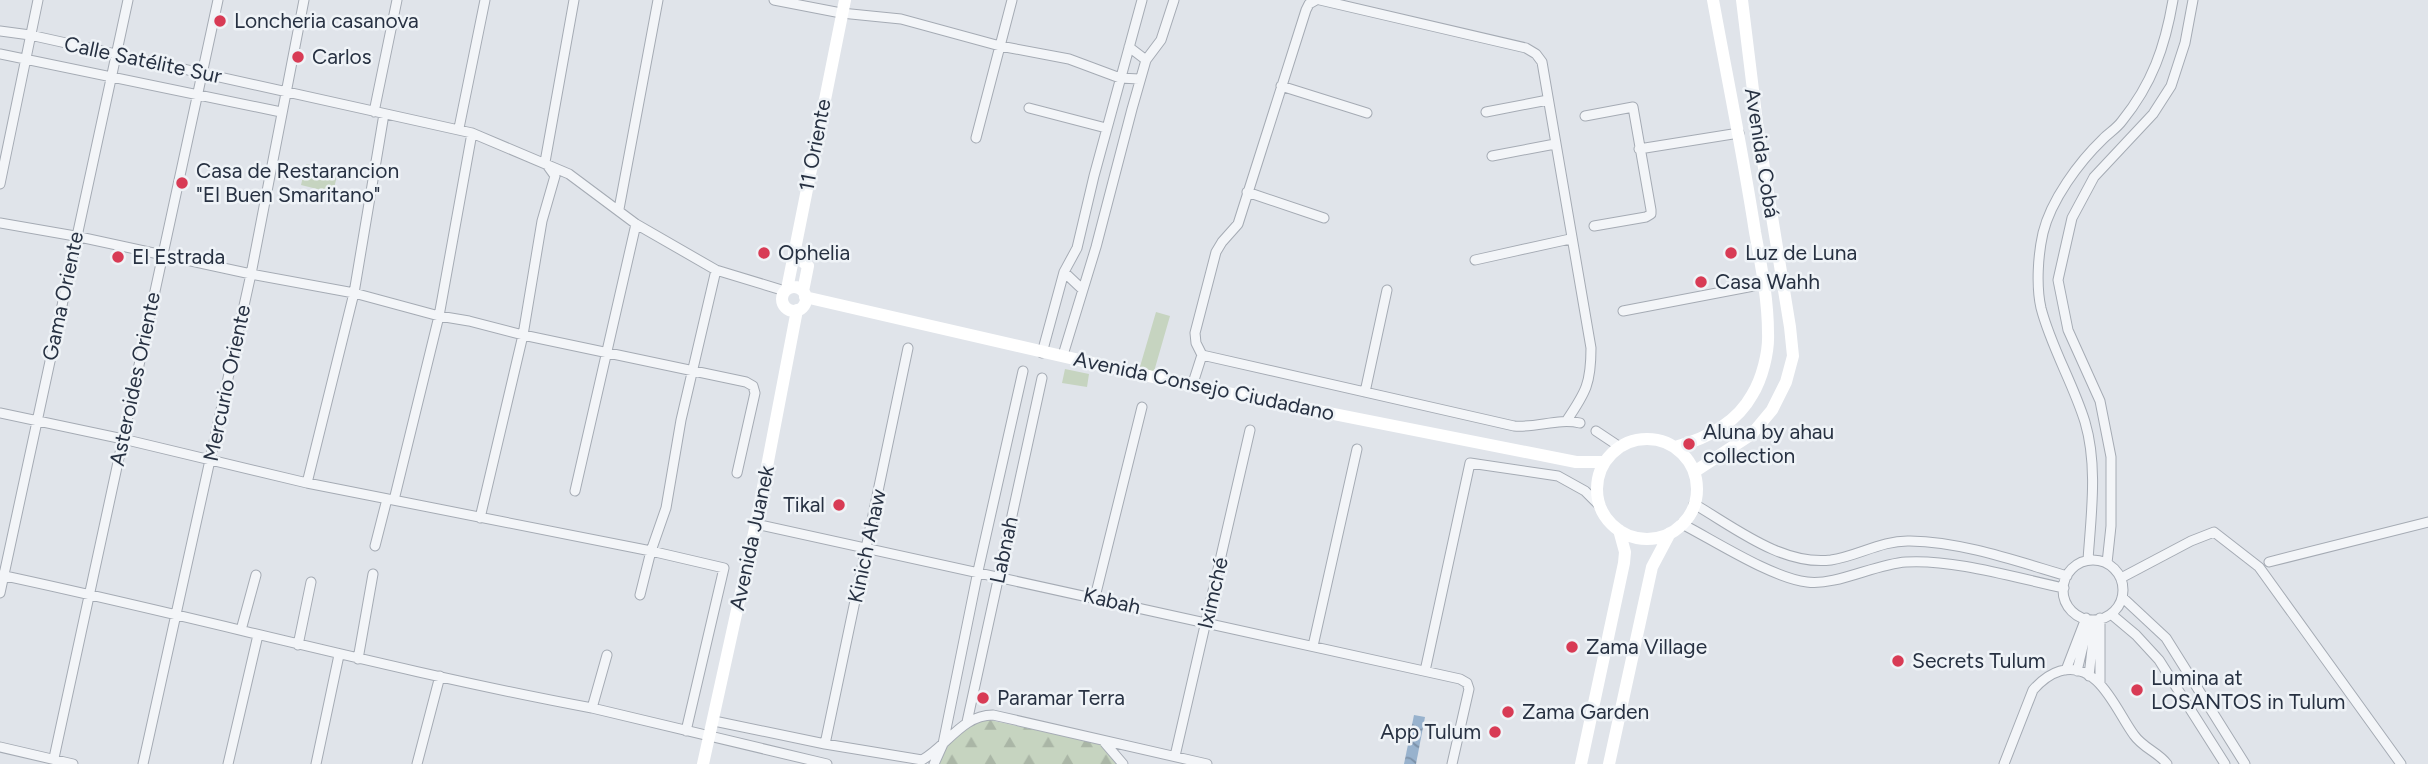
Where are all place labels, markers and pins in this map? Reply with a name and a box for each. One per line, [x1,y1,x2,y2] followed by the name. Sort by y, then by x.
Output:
[234,8,419,33] place label: Loncheria casanova
[212,13,228,29] marker: Loncheria casanova
[312,44,372,69] place label: Carlos
[290,49,306,65] marker: Carlos
[196,158,399,207] place label: Casa de Restarancion "El Buen Smaritano"
[174,175,190,191] marker: Casa de Restarancion "El Buen Smaritano"
[778,240,850,265] place label: Ophelia
[1745,240,1857,265] place label: Luz de Luna
[132,244,225,269] place label: El Estrada
[756,245,772,261] marker: Ophelia
[1723,245,1739,261] marker: Luz de Luna
[110,249,126,265] marker: El Estrada
[1715,269,1820,294] place label: Casa Wahh
[1693,274,1709,290] marker: Casa Wahh
[1703,419,1834,468] place label: Aluna by ahau collection
[1681,436,1697,452] marker: Aluna by ahau collection
[783,492,825,517] place label: Tikal
[831,497,847,513] marker: Tikal
[1586,634,1707,659] place label: Zama Village
[1564,639,1580,655] marker: Zama Village
[1912,648,2046,673] place label: Secrets Tulum
[1890,653,1906,669] marker: Secrets Tulum
[2151,665,2345,714] place label: Lumina at LOSANTOS in Tulum
[2129,682,2145,698] marker: Lumina at LOSANTOS in Tulum
[997,685,1125,710] place label: Paramar Terra
[975,690,991,706] marker: Paramar Terra
[1522,699,1649,724] place label: Zama Garden
[1500,704,1516,720] marker: Zama Garden
[1380,719,1481,744] place label: App Tulum
[1487,724,1503,740] marker: App Tulum

